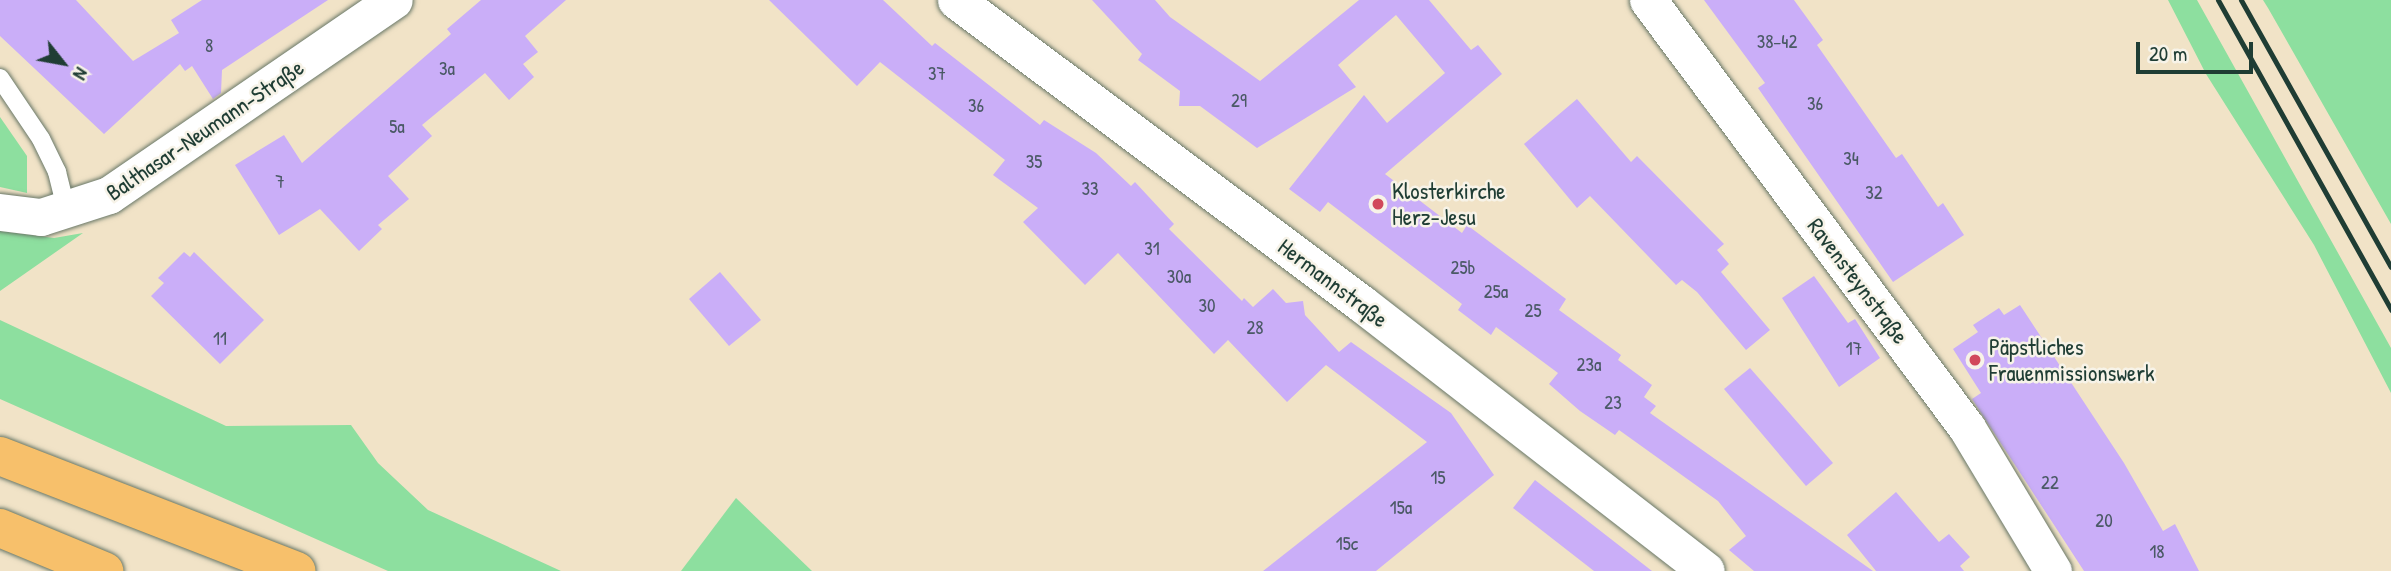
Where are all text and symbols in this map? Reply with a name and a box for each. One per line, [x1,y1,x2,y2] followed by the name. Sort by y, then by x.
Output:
[28,28,98,98] north arrow
[2139,28,2256,72] scale bar
[1757,31,1797,53] house number: 38–42
[205,35,213,57] house number: 8
[2149,39,2187,68] text: 20 m
[101,54,309,206] street label: Balthasar-Neumann-Straße
[439,58,455,80] house number: 3a
[67,63,95,85] text: N
[928,63,946,85] house number: 37
[1231,90,1247,112] house number: 29
[1807,93,1823,115] house number: 36
[968,95,984,117] house number: 36
[389,116,405,138] house number: 5a
[1843,148,1859,170] house number: 34
[1026,151,1042,173] house number: 35
[275,171,285,193] house number: 7
[1392,177,1505,231] place label: Klosterkirche Herz-Jesu
[1081,178,1099,200] house number: 33
[1865,182,1883,204] house number: 32
[1370,196,1386,212] marker: Klosterkirche Herz-Jesu
[1802,213,1914,349] street label: Ravensteynstraße
[1273,233,1393,333] street label: Hermannstraße
[1144,238,1160,260] house number: 31
[1451,257,1475,279] house number: 25b
[1167,266,1191,288] house number: 30a
[1484,281,1508,303] house number: 25a
[1198,295,1216,317] house number: 30
[1525,300,1541,322] house number: 25
[1246,317,1264,339] house number: 28
[213,328,227,350] house number: 11
[1989,333,2155,387] place label: Päpstliches Frauenmissionswerk
[1846,338,1862,360] house number: 17
[1967,352,1983,368] marker: Päpstliches Frauenmissionswerk
[1577,354,1601,376] house number: 23a
[1604,392,1622,414] house number: 23
[1431,467,1445,489] house number: 15
[2041,472,2059,494] house number: 22
[1390,497,1412,519] house number: 15a
[2095,510,2113,532] house number: 20
[1336,533,1358,555] house number: 15c
[2149,541,2165,563] house number: 18

